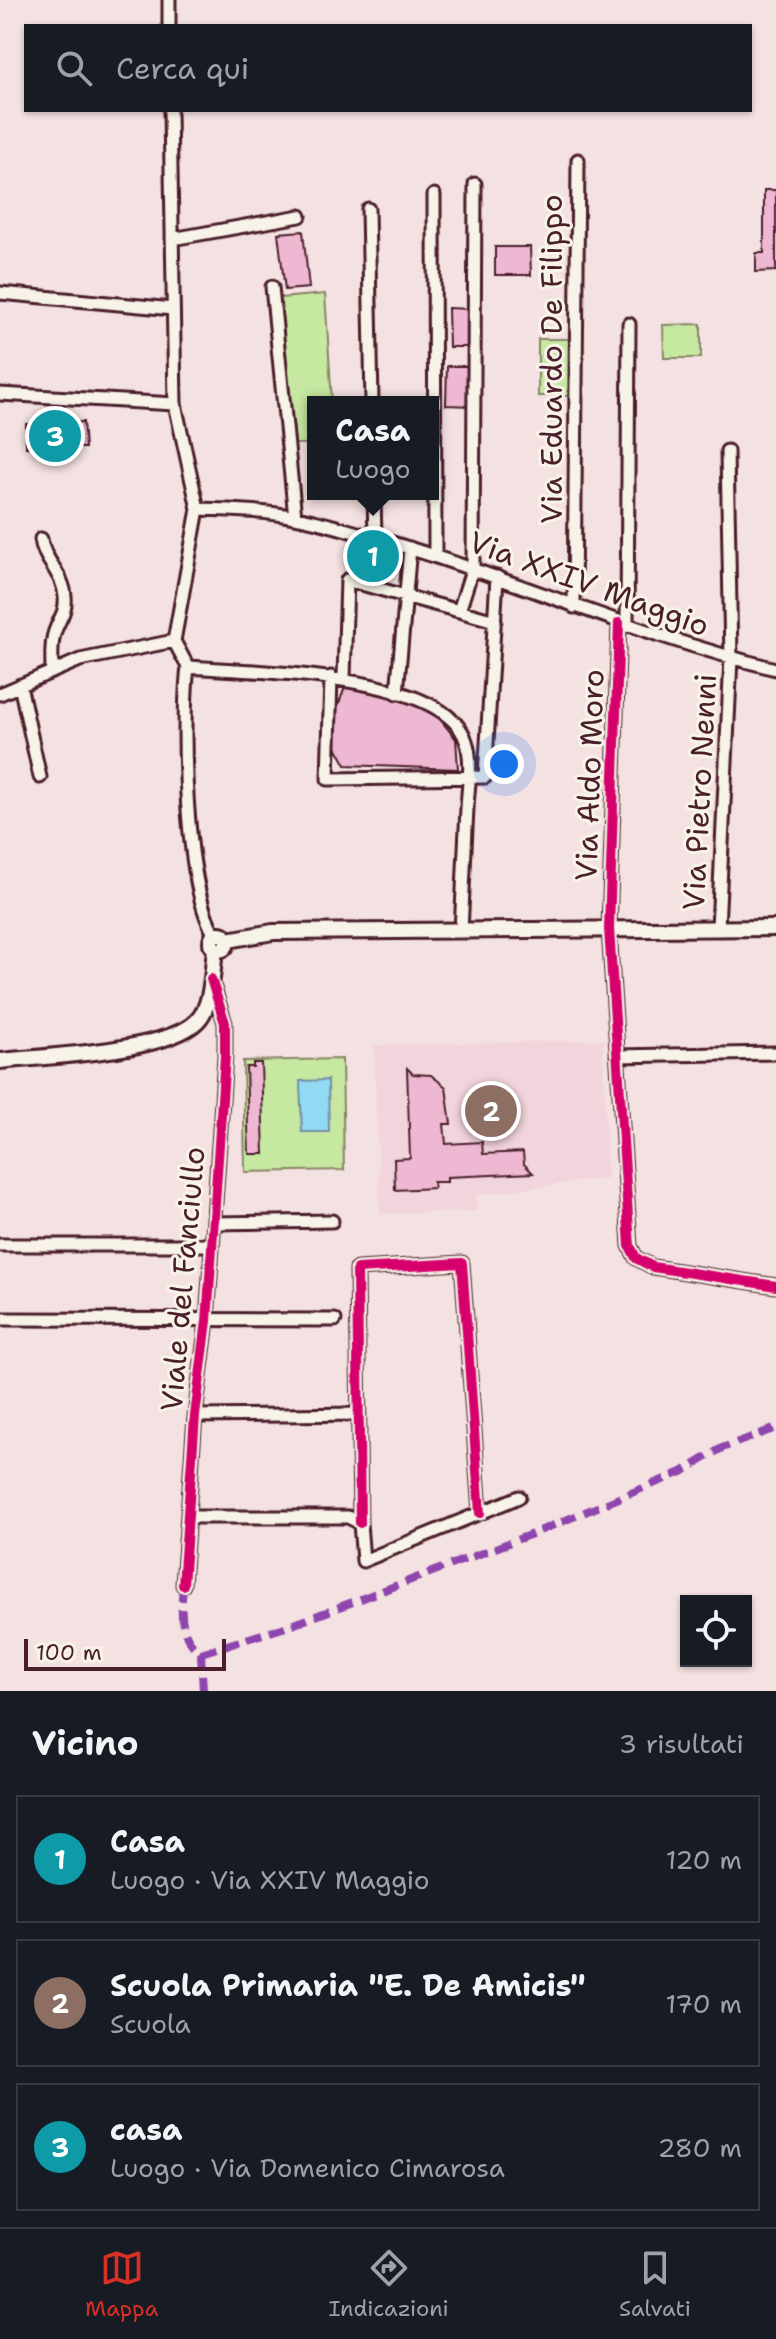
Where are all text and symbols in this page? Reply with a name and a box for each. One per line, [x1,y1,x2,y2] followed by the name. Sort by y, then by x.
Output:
[24,24,752,112] search box
[52,46,96,90] icon: search
[116,48,249,89] text: Cerca qui
[531,194,572,524] street label: Via Eduardo De Filippo
[307,396,439,500] popup
[29,406,81,466] pin: 3
[335,410,410,451] text: Casa
[335,451,411,486] text: Luogo
[463,521,715,646] street label: Via XXIV Maggio
[347,526,399,586] pin: 1
[565,668,614,882] street label: Via Aldo Moro
[673,673,726,911] street label: Via Pietro Nenni
[484,744,524,784] your location
[465,1081,517,1141] pin: 2
[151,1145,214,1413] street label: Viale del Fanciullo
[680,1595,752,1667] map controls
[680,1595,752,1667] button: locate
[24,1635,226,1671] scale bar
[36,1638,102,1667] text: 100 m
[32,1720,139,1766] text: Vicino
[619,1726,744,1761] text: 3 risultati
[110,1821,185,1862] text: Casa
[54,1842,66,1877] text: 1
[666,1842,742,1877] text: 120 m
[110,1862,430,1897] text: Luogo · Via XXIV Maggio
[110,1965,586,2006] text: Scuola Primaria "E. De Amicis"
[51,1986,69,2021] text: 2
[665,1986,742,2021] text: 170 m
[110,2006,191,2041] text: Scuola
[110,2109,182,2150] text: casa
[51,2130,69,2165] text: 3
[657,2130,742,2165] text: 280 m
[110,2150,505,2185] text: Luogo · Via Domenico Cimarosa
[85,2246,158,2323] tab: Mappa
[329,2246,449,2323] tab: Indicazioni
[619,2246,691,2323] tab: Salvati

